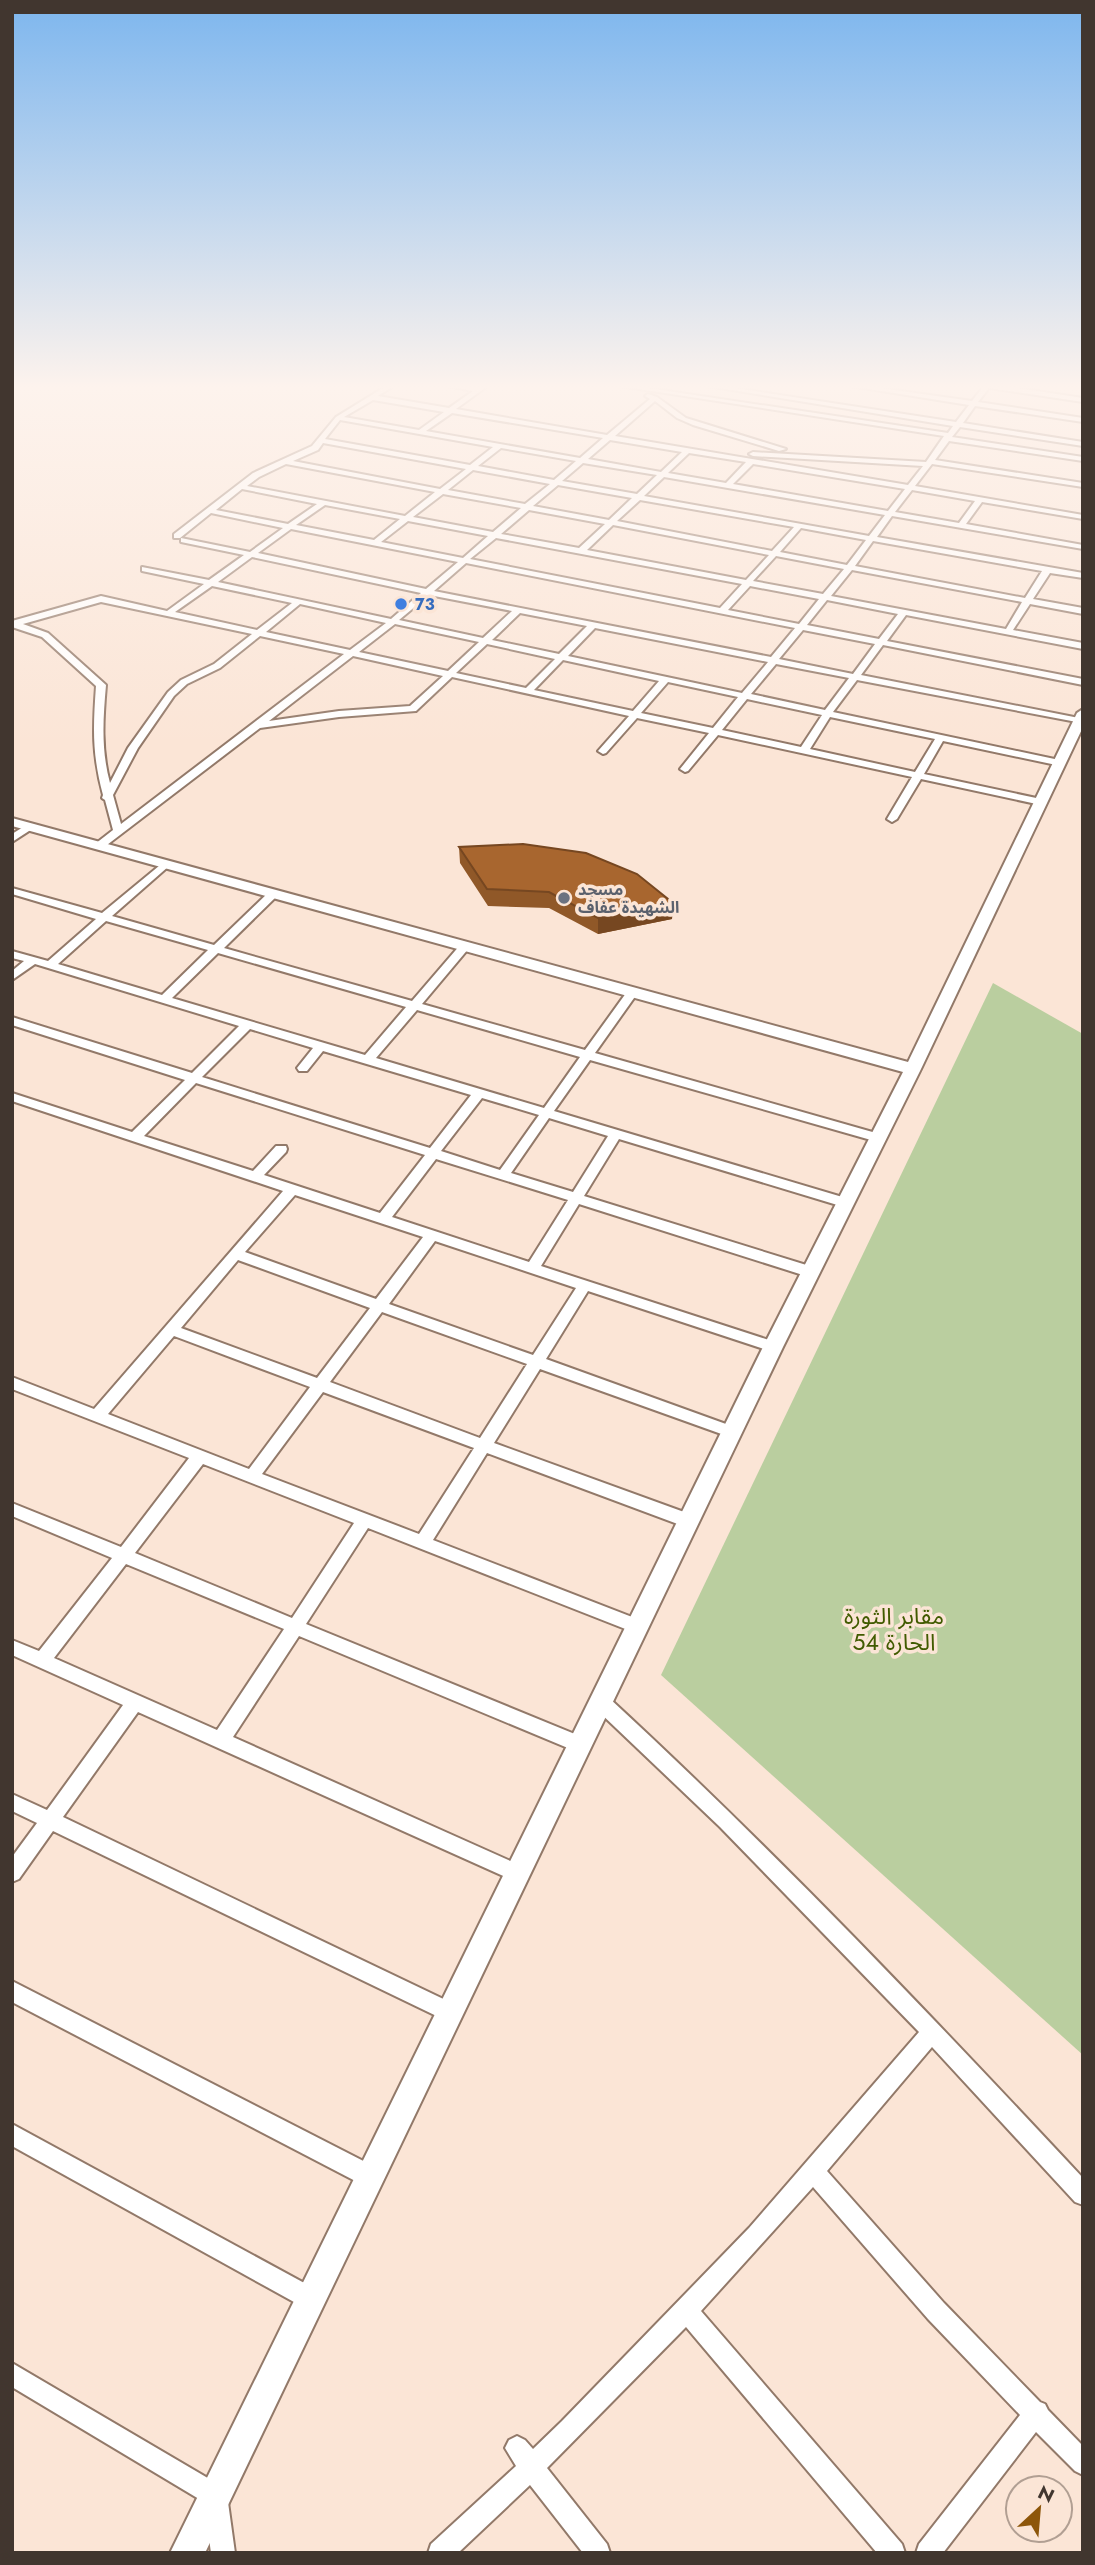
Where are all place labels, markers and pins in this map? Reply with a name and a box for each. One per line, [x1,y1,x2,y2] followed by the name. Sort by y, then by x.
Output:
[415,593,435,616] place label: 73
[393,596,409,612] marker: 73
[578,878,679,919] place label: مسجد الشهيدة عفاف
[556,890,572,906] marker: مسجد الشهيدة عفاف

